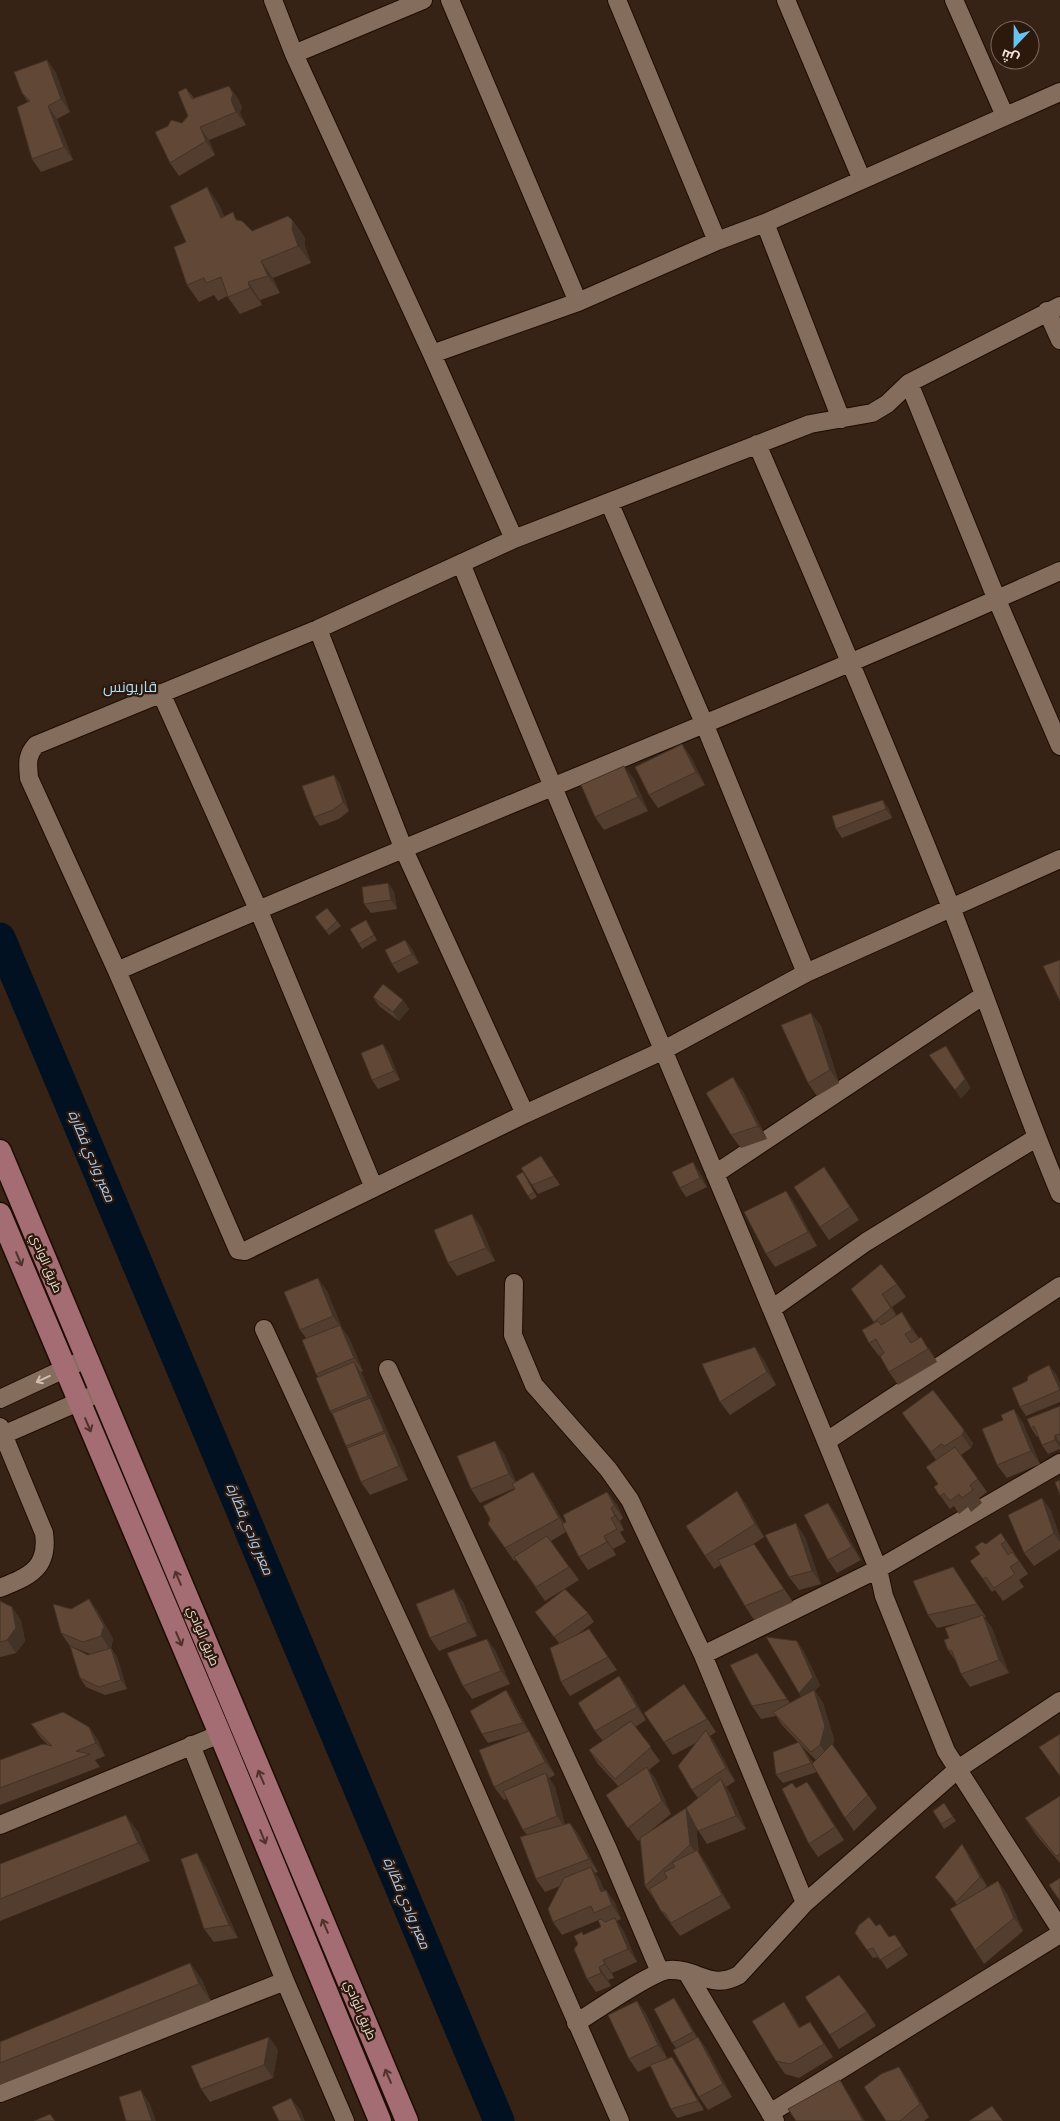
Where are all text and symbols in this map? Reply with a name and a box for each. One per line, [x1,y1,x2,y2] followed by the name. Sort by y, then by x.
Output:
[990,20,1040,70] north arrow
[998,44,1022,71] text: ش
[103,675,157,698] district label: قاريونس
[62,1107,122,1207] water label: معبر وادي قطّارة
[24,1230,68,1296] street label: طريق الوادي
[14,1251,24,1266] one-way arrow
[36,1374,51,1384] one-way arrow
[84,1417,94,1432] one-way arrow
[220,1480,280,1580] water label: معبر وادي قطّارة
[173,1571,183,1586] one-way arrow
[181,1603,225,1669] street label: طريق الوادي
[175,1631,185,1646] one-way arrow
[256,1770,266,1785] one-way arrow
[258,1829,268,1844] one-way arrow
[377,1854,437,1954] water label: معبر وادي قطّارة
[319,1919,329,1934] one-way arrow
[338,1977,382,2043] street label: طريق الوادي
[382,2069,392,2084] one-way arrow

